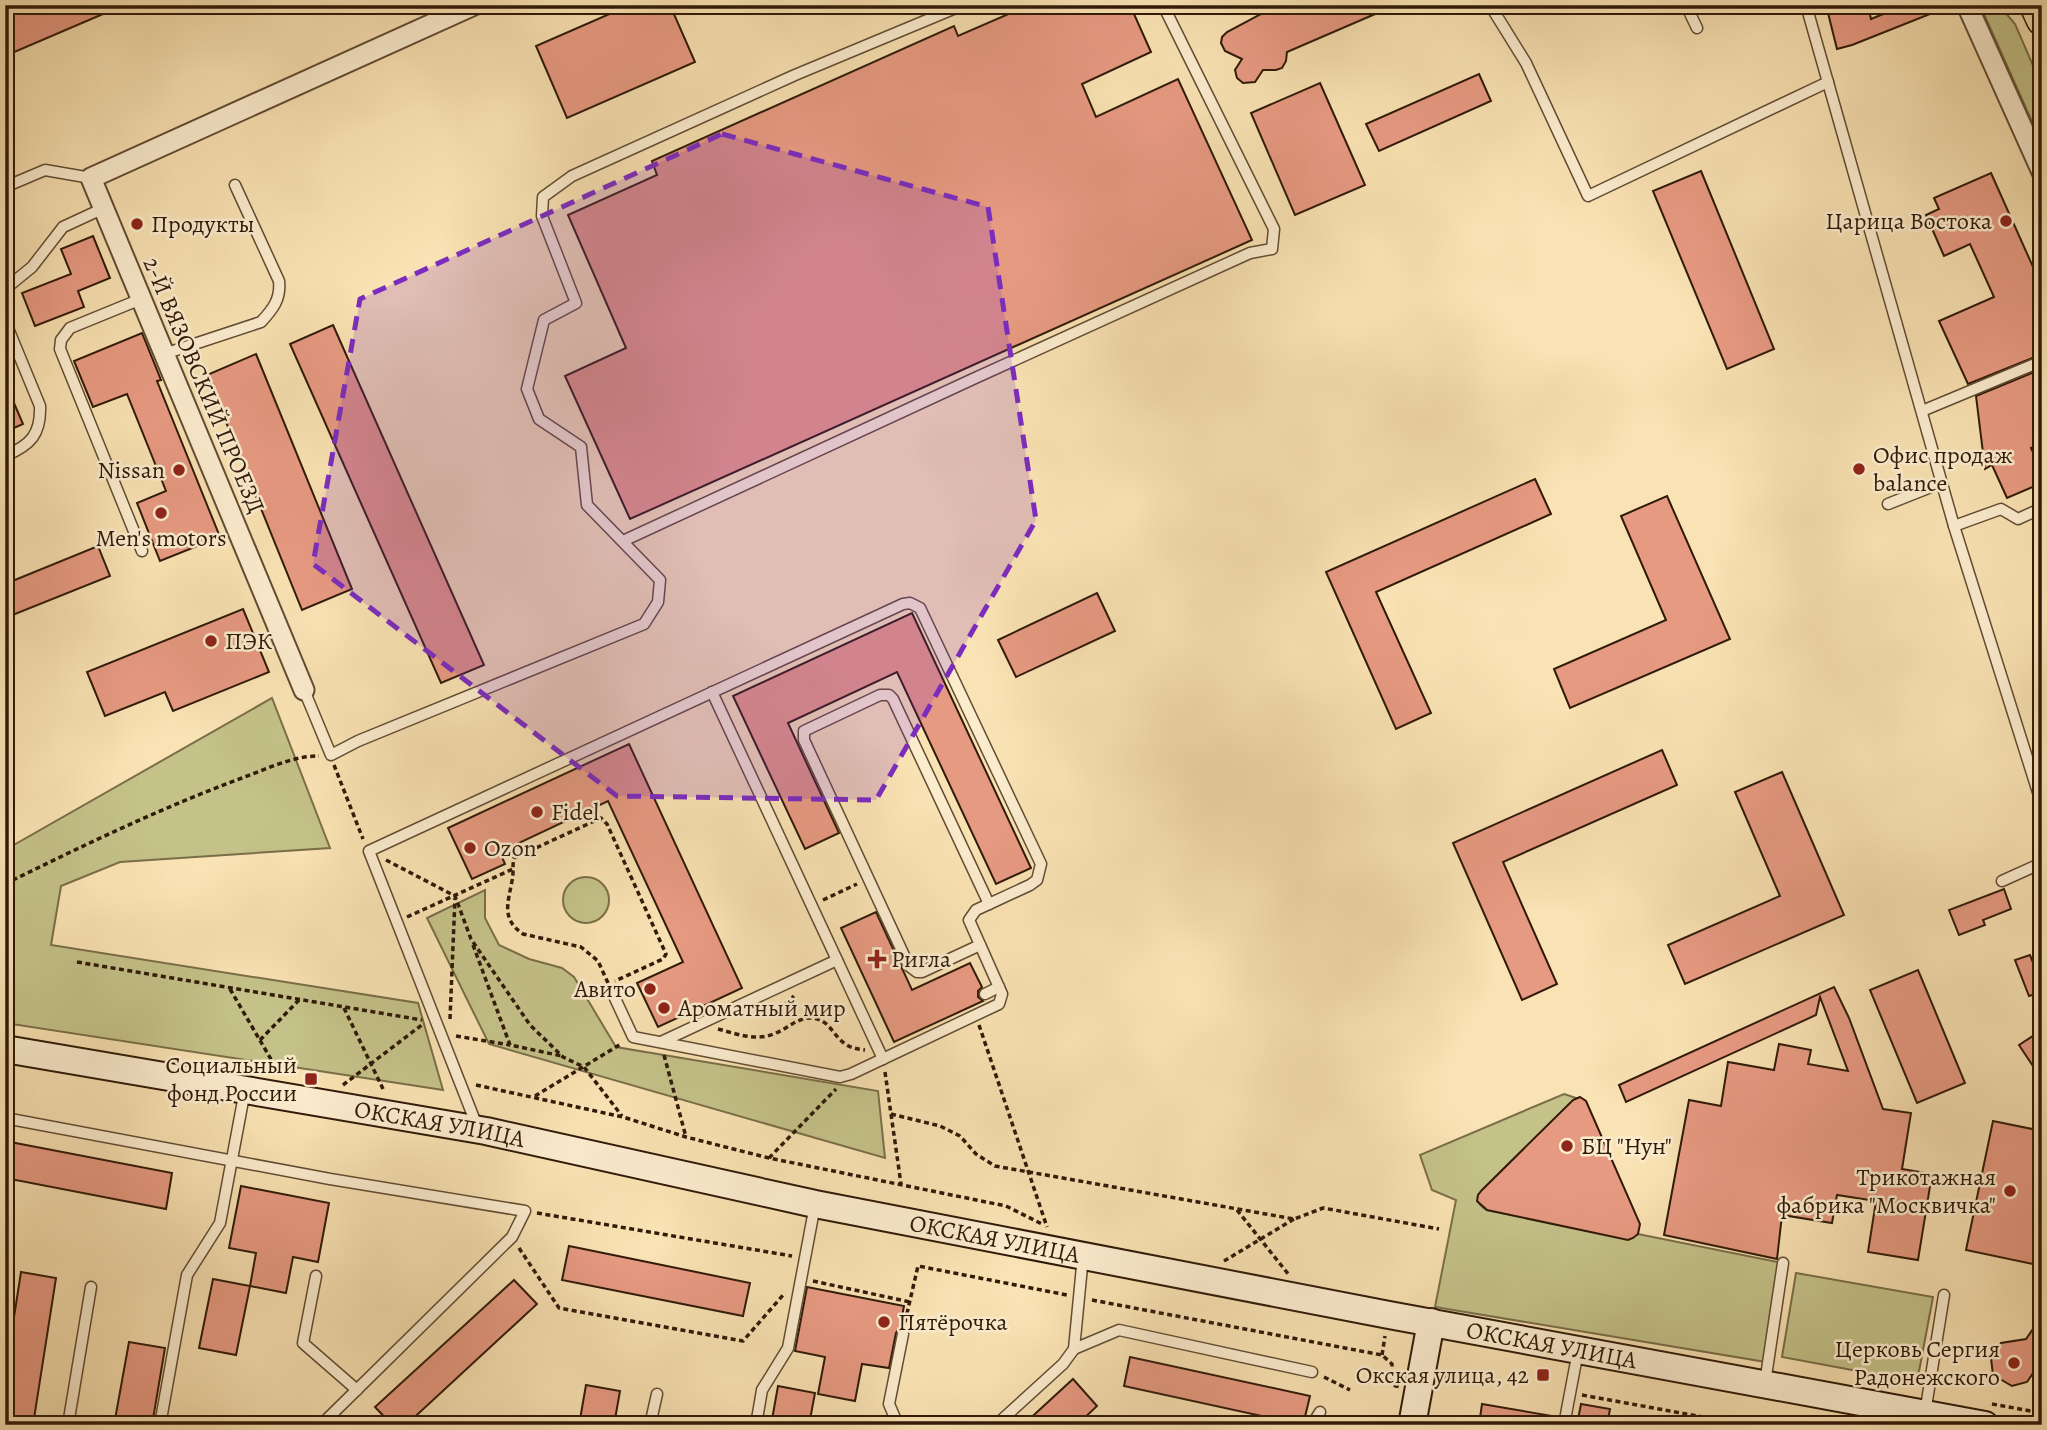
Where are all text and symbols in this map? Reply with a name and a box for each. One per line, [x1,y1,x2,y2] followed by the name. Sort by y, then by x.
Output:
[1826,205,1992,237] place label: Царица Востока
[151,208,255,240] place label: Продукты
[1998,213,2014,229] marker: Царица Востока
[129,216,145,232] marker: Продукты
[136,252,272,518] street label: 2-Й ВЯЗОВСКИЙ ПРОЕЗД
[1873,439,2013,499] place label: Офис продаж balance
[98,454,165,486] place label: Nissan
[1851,461,1867,477] marker: Офис продаж balance
[171,462,187,478] marker: Nissan
[153,505,169,521] marker: Men's motors
[95,522,227,554] place label: Men's motors
[225,625,273,657] place label: ПЭК
[203,633,219,649] marker: ПЭК
[551,796,599,828] place label: Fidel
[529,804,545,820] marker: Fidel
[484,832,537,864] place label: Ozon
[462,840,478,856] marker: Ozon
[891,943,951,975] place label: Ригла
[869,951,885,967] marker: Ригла
[573,973,636,1005] place label: Авито
[642,981,658,997] marker: Авито
[677,992,846,1024] place label: Ароматный мир
[656,1000,672,1016] marker: Ароматный мир
[165,1049,297,1109] place label: Социальный фонд России
[303,1071,319,1087] marker: Социальный фонд России
[352,1093,529,1155] street label: ОКСКАЯ УЛИЦА
[1581,1130,1672,1162] place label: БЦ "Нун"
[1559,1138,1575,1154] marker: БЦ "Нун"
[1777,1161,1996,1221] place label: Трикотажная фабрика "Москвичка"
[2002,1183,2018,1199] marker: Трикотажная фабрика "Москвичка"
[907,1207,1084,1271] street label: ОКСКАЯ УЛИЦА
[898,1306,1008,1338] place label: Пятёрочка
[876,1314,892,1330] marker: Пятёрочка
[1464,1314,1640,1377] street label: ОКСКАЯ УЛИЦА
[1835,1333,2000,1393] place label: Церковь Сергия Радонежского
[2006,1355,2022,1371] marker: Церковь Сергия Радонежского
[1356,1359,1529,1391] place label: Окская улица, 42
[1535,1367,1551,1383] marker: Окская улица, 42

